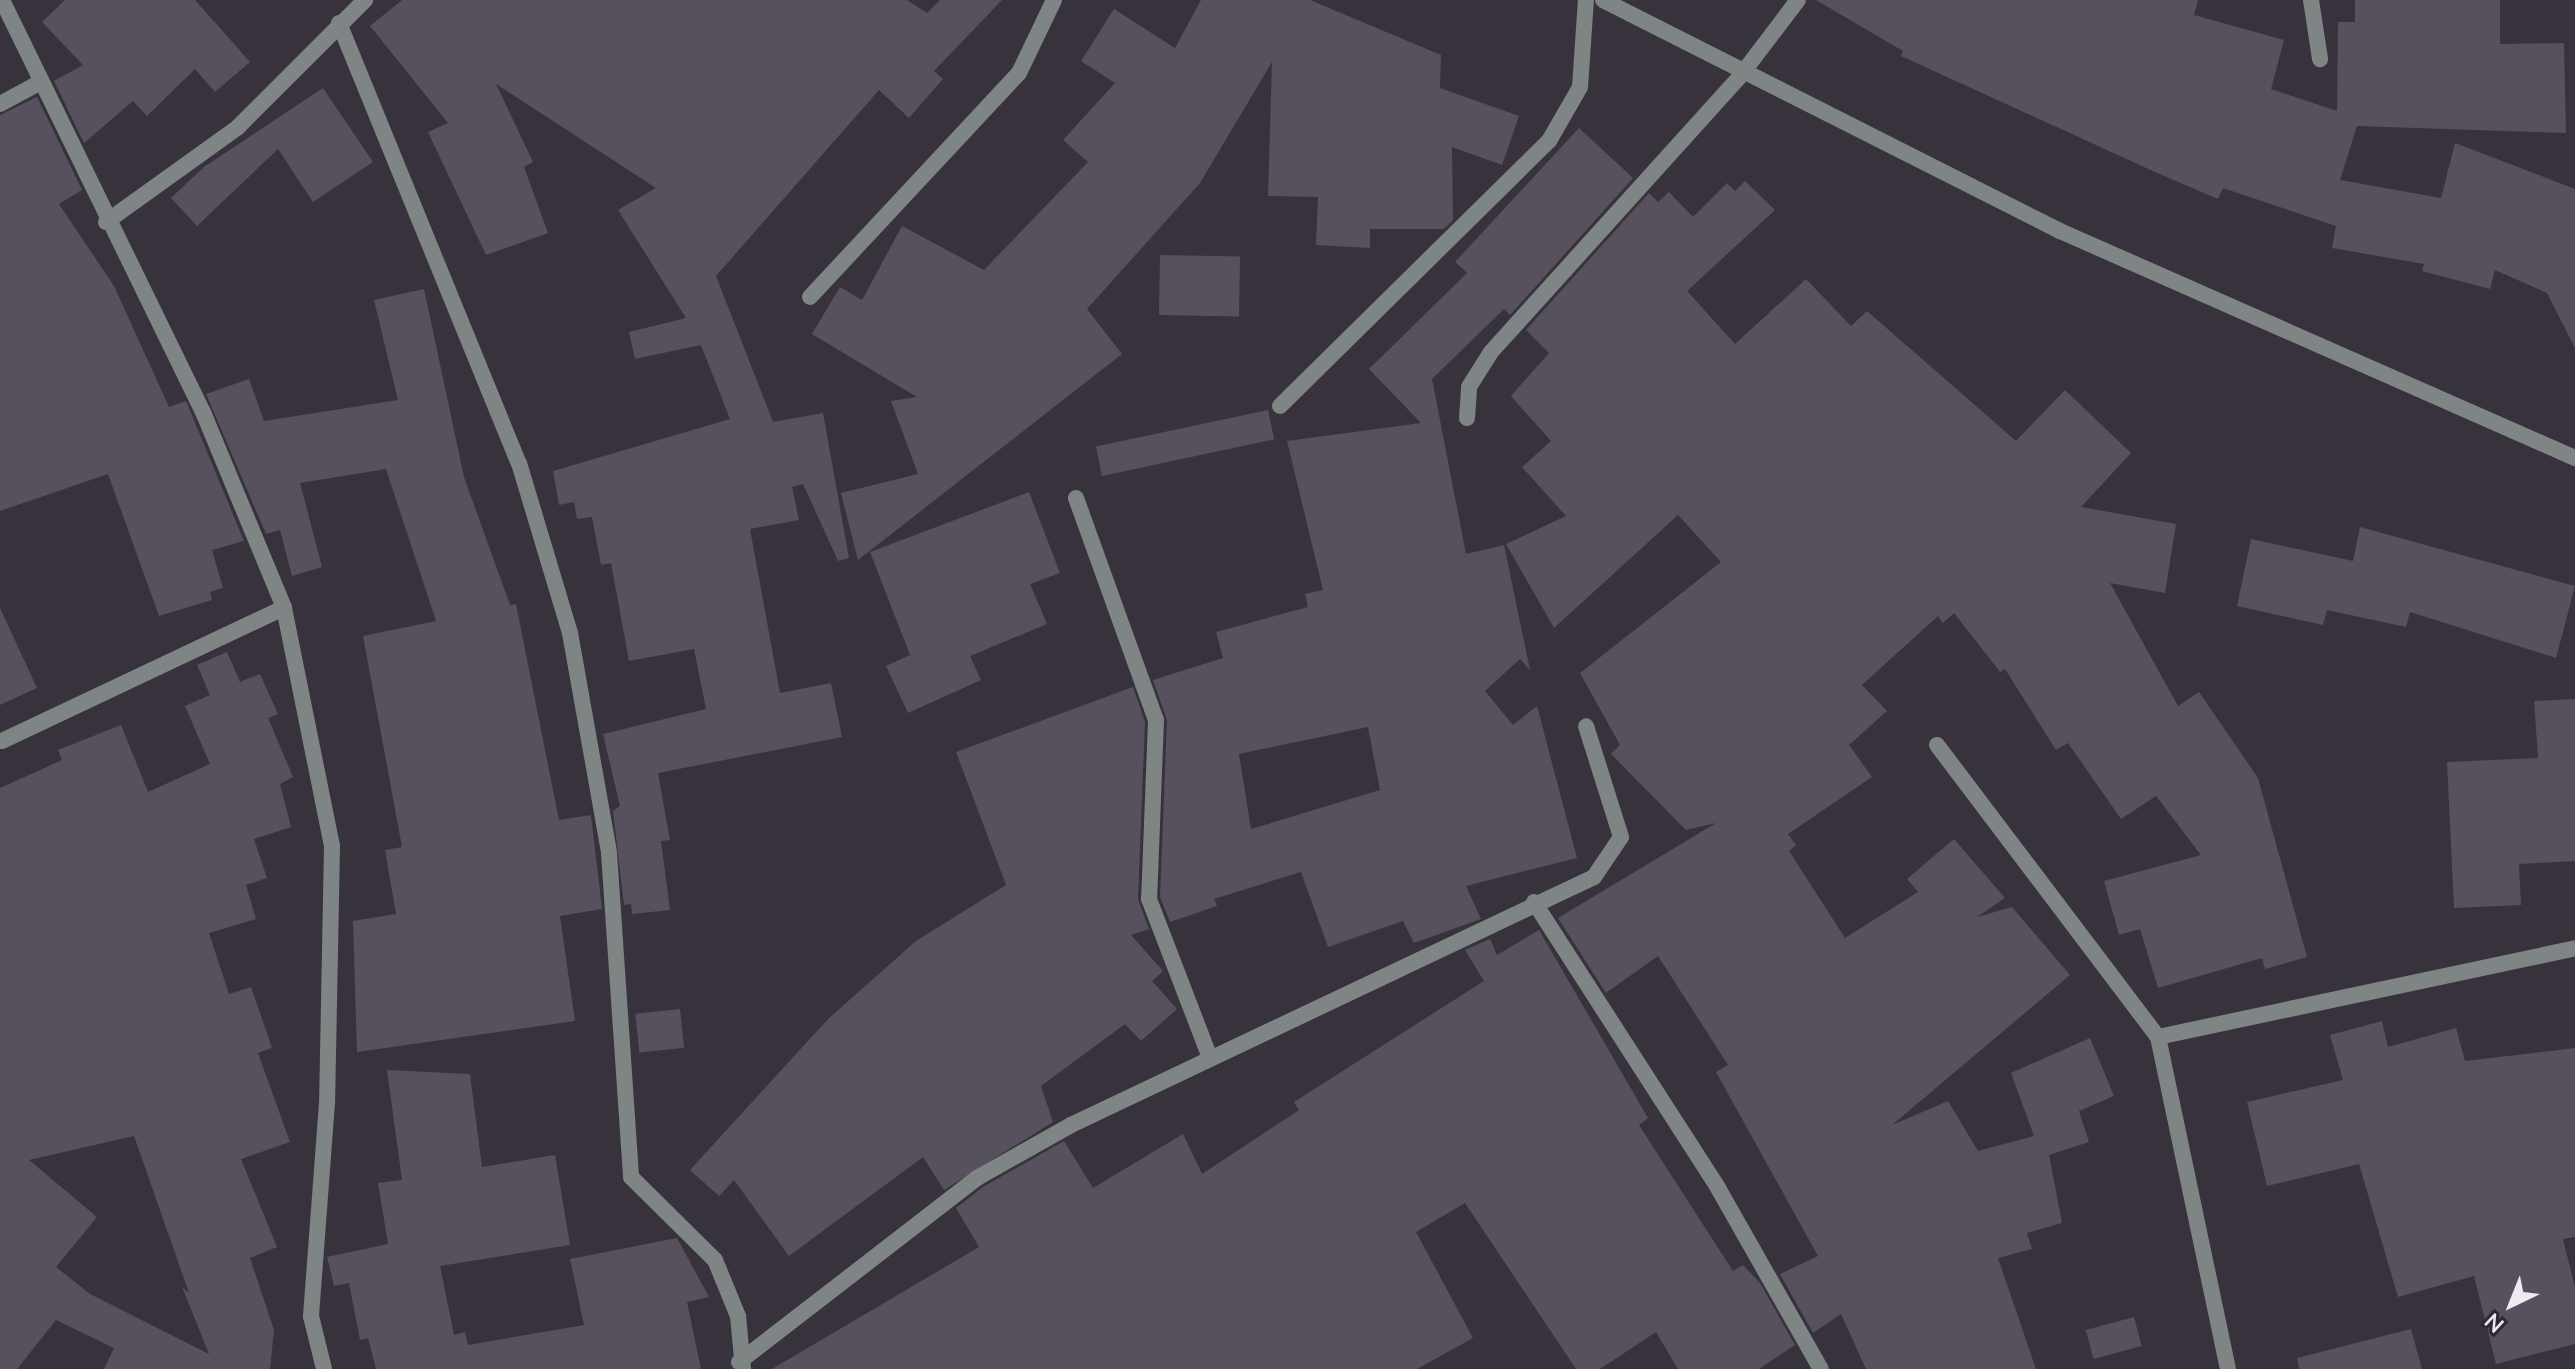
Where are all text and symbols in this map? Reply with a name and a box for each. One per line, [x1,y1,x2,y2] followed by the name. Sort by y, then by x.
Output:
[2471,1265,2551,1345] north arrow
[2478,1306,2511,1339] text: N

